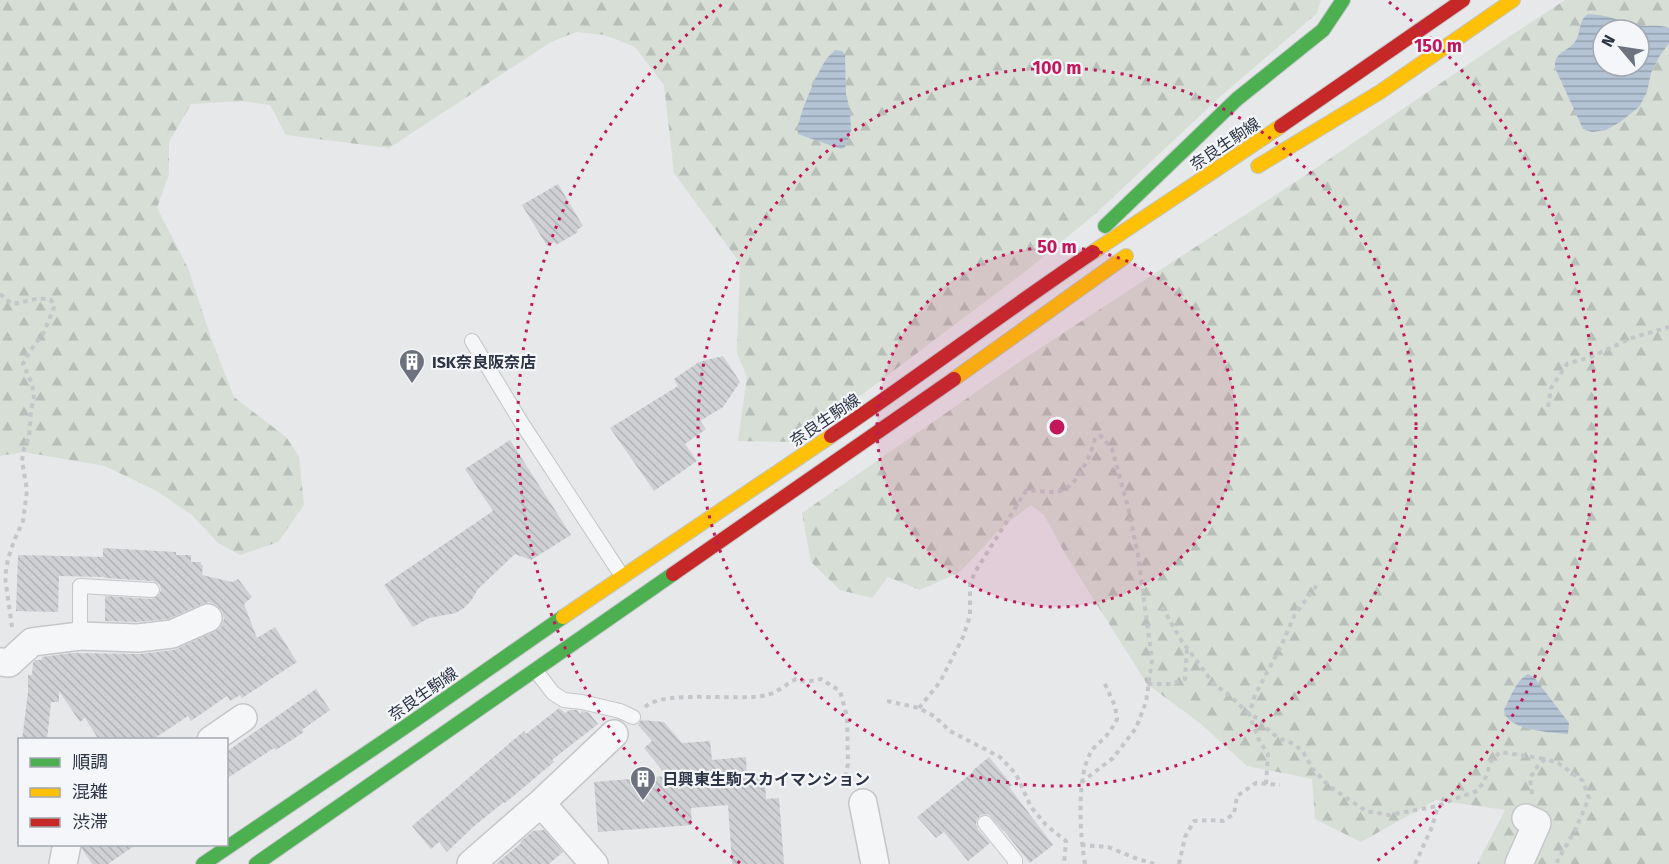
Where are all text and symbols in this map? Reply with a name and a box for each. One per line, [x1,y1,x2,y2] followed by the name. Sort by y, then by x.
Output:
[1591,18,1651,78] north arrow
[1597,32,1619,50] text: N
[1414,35,1462,57] text: 150 m
[1033,57,1081,79] text: 100 m
[1187,114,1263,174] street label: 奈良生駒線
[1037,236,1077,258] text: 50 m
[397,347,427,385] building icon: ISK奈良阪奈店
[432,353,536,372] place label: ISK奈良阪奈店
[787,390,863,450] street label: 奈良生駒線
[1047,417,1067,437] centre of rings
[385,663,461,725] street label: 奈良生駒線
[18,738,228,846] legend
[72,751,108,773] text: 順調
[628,764,658,802] building icon: 日興東生駒スカイマンション
[662,770,870,789] place label: 日興東生駒スカイマンション
[72,781,108,803] text: 混雑
[72,811,108,833] text: 渋滞

